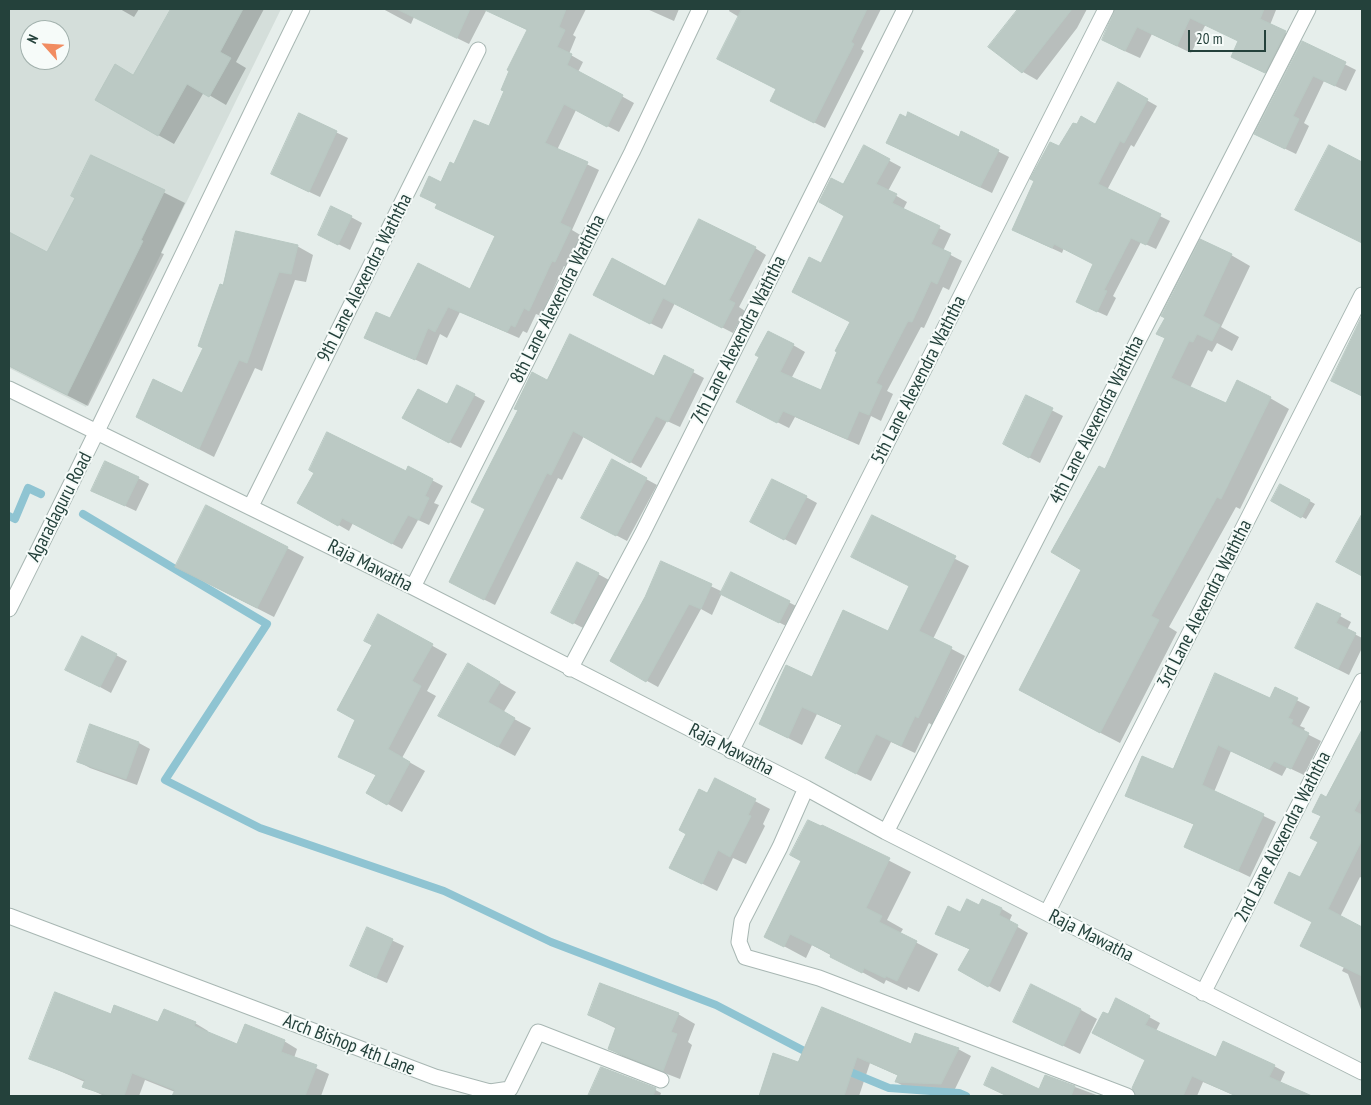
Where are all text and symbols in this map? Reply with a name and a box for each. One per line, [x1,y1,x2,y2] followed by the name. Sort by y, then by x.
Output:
[20,20,70,70] north arrow
[1191,20,1268,52] scale bar
[1196,29,1222,48] text: 20 m
[23,32,42,46] text: N
[313,190,417,366] street label: 9th Lane Alexendra Waththa
[506,211,610,387] street label: 8th Lane Alexendra Waththa
[687,252,791,428] street label: 7th Lane Alexendra Waththa
[867,292,971,468] street label: 5th Lane Alexendra Waththa
[1045,332,1149,508] street label: 4th Lane Alexendra Waththa
[23,449,97,565] street label: Agaradaguru Road
[1153,516,1257,692] street label: 3rd Lane Alexendra Waththa
[324,535,416,597] street label: Raja Mawatha
[685,719,777,781] street label: Raja Mawatha
[1230,748,1336,926] street label: 2nd Lane Alexendra Waththa
[1045,905,1137,967] street label: Raja Mawatha
[280,1009,418,1081] street label: Arch Bishop 4th Lane

